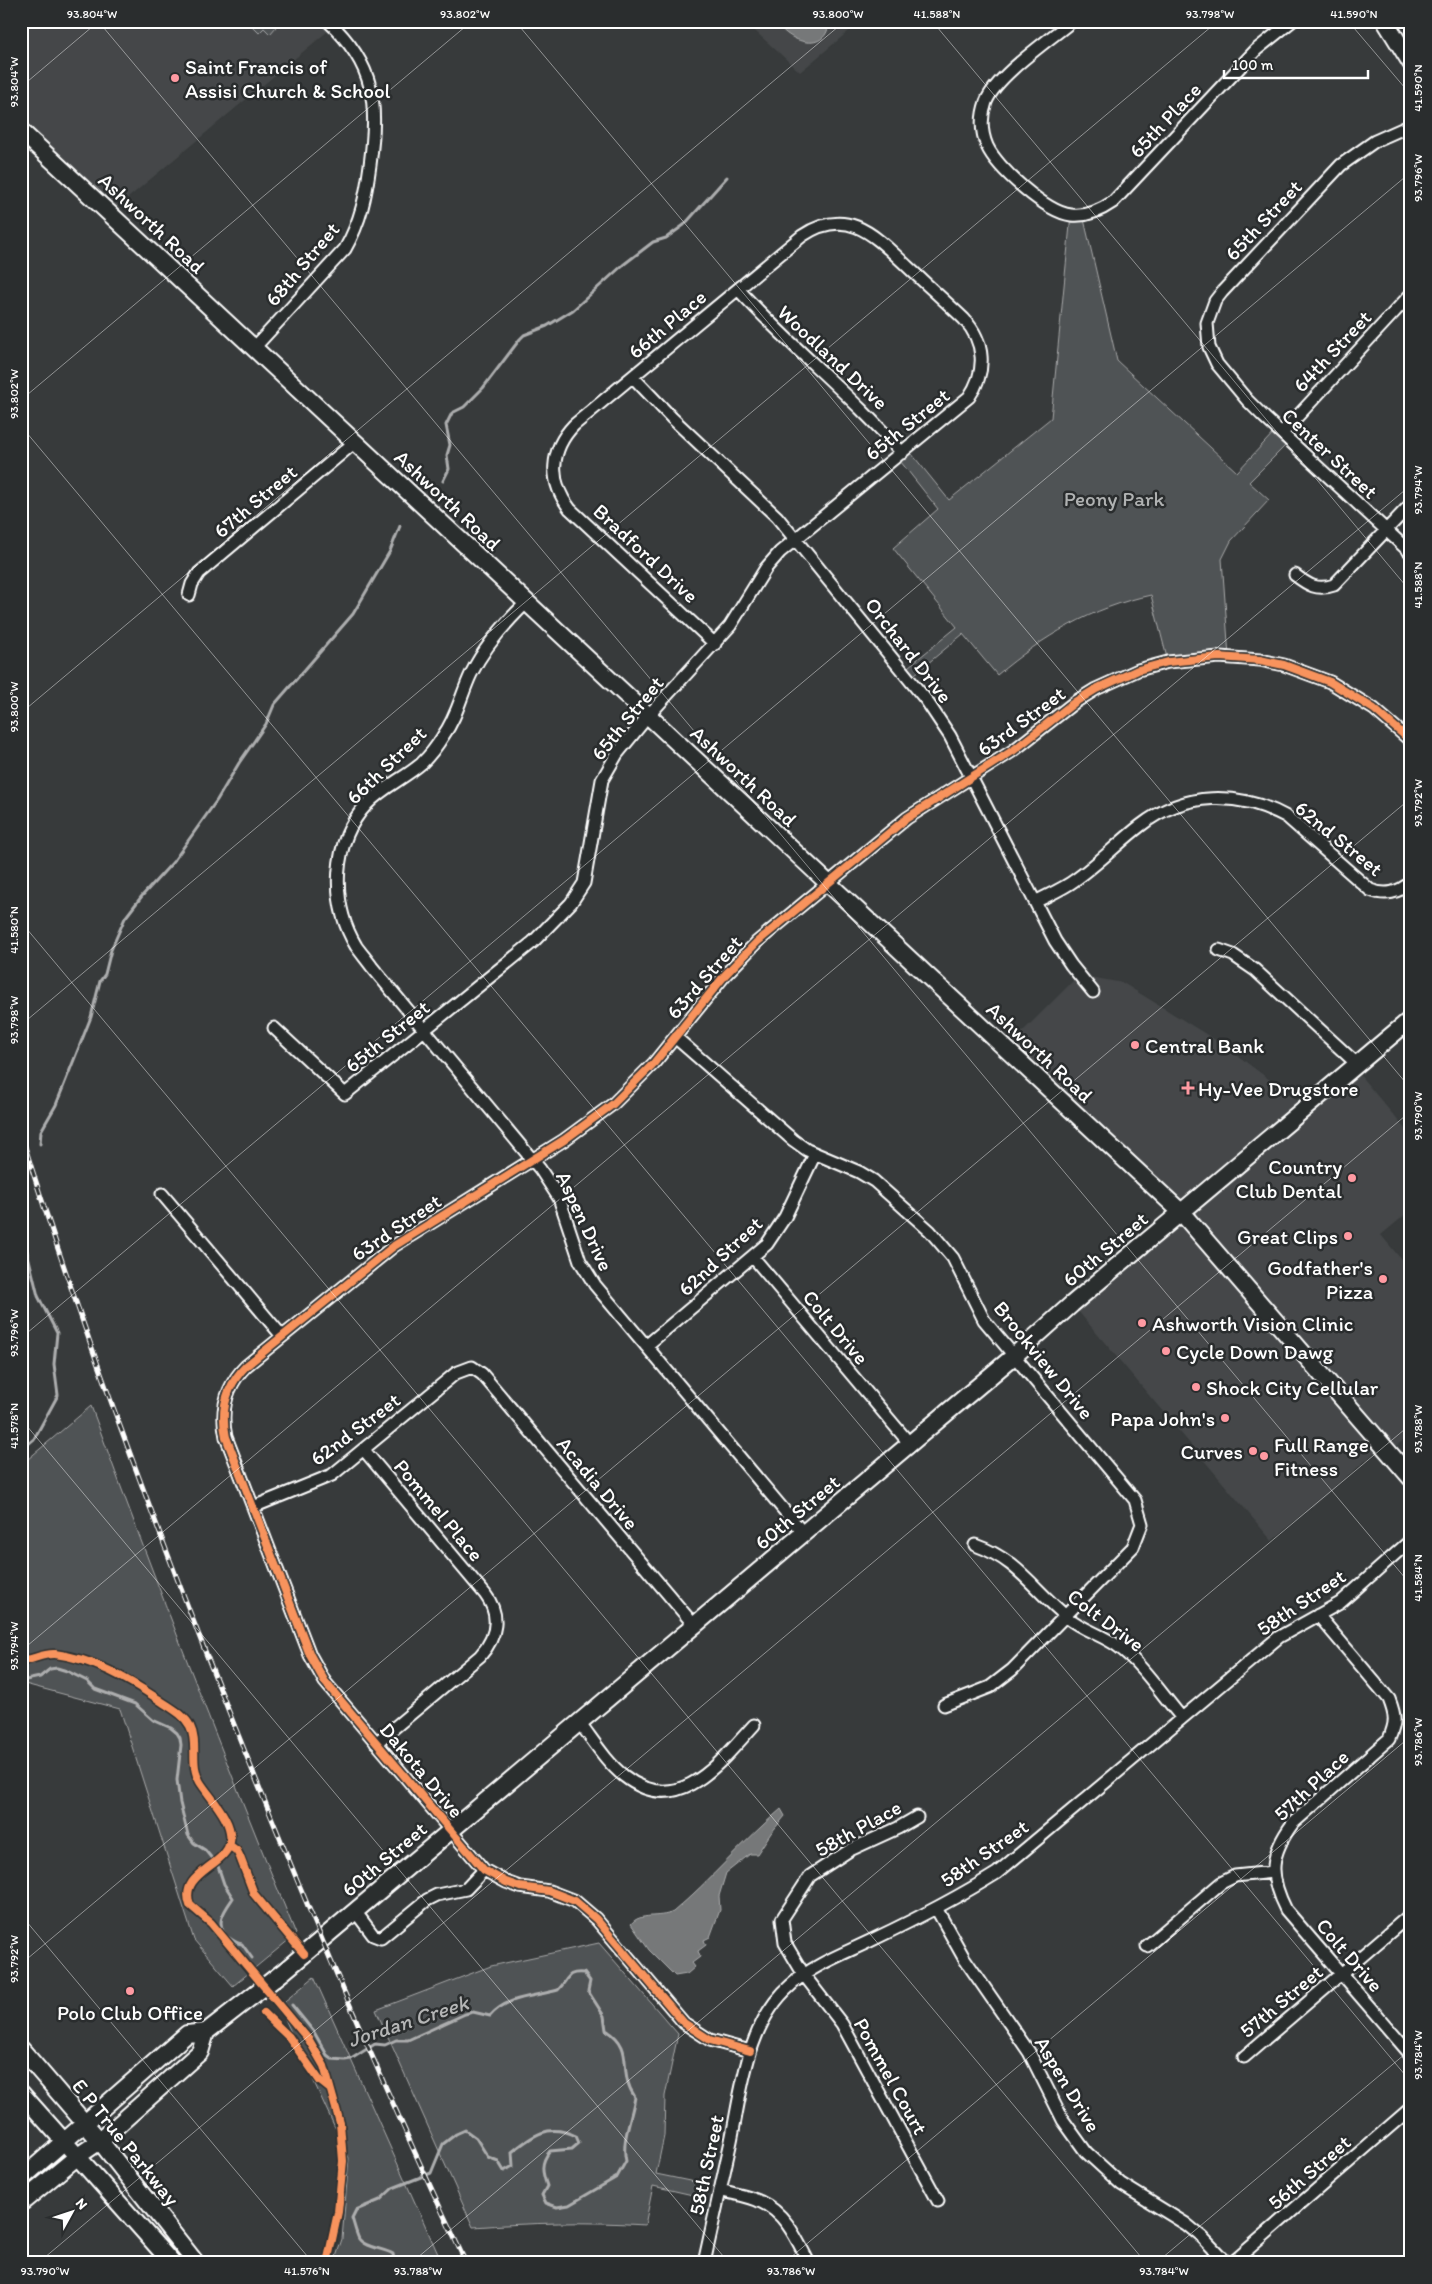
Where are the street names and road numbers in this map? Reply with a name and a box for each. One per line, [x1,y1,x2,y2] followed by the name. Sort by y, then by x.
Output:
[1124,77,1206,163] street label: 65th Place
[94,167,211,279] street label: Ashworth Road
[1219,174,1307,266] street label: 65th Street
[260,217,344,311] street label: 68th Street
[623,284,711,364] street label: 66th Place
[772,299,894,415] street label: Woodland Drive
[1288,305,1376,397] street label: 64th Street
[860,382,954,466] street label: 65th Street
[1277,402,1383,504] street label: Center Street
[390,444,507,556] street label: Ashworth Road
[208,459,302,543] street label: 67th Street
[588,498,704,608] street label: Bradford Drive
[860,592,958,708] street label: Orchard Drive
[585,671,669,765] street label: 65th Street
[972,681,1070,761] street label: 63rd Street
[686,720,803,832] street label: Ashworth Road
[341,721,431,809] street label: 66th Street
[1290,795,1388,881] street label: 62nd Street
[661,930,747,1024] street label: 63rd Street
[340,994,434,1078] street label: 65th Street
[982,996,1099,1108] street label: Ashworth Road
[551,1167,619,1275] street label: Aspen Drive
[346,1188,446,1266] street label: 63rd Street
[1057,1206,1153,1292] street label: 60th Street
[673,1211,767,1301] street label: 62nd Street
[798,1285,874,1369] street label: Colt Drive
[989,1296,1099,1424] street label: Brookview Drive
[305,1387,405,1471] street label: 62nd Street
[552,1431,644,1535] street label: Acadia Drive
[389,1454,489,1566] street label: Pommel Place
[749,1469,845,1555] street label: 60th Street
[1252,1563,1350,1641] street label: 58th Street
[1063,1583,1149,1657] street label: Colt Drive
[375,1717,469,1823] street label: Dakota Drive
[1268,1744,1354,1826] street label: 57th Place
[811,1794,905,1862] street label: 58th Place
[935,1813,1033,1892] street label: 58th Street
[336,1816,432,1902] street label: 60th Street
[1311,1913,1389,1997] street label: Colt Drive
[1234,1959,1328,2043] street label: 57th Street
[849,2013,933,2139] street label: Pommel Court
[1030,2032,1106,2136] street label: Aspen Drive
[67,2073,185,2211] street label: E P True Parkway
[683,2112,729,2217] street label: 58th Street
[1263,2129,1356,2215] street label: 56th Street

